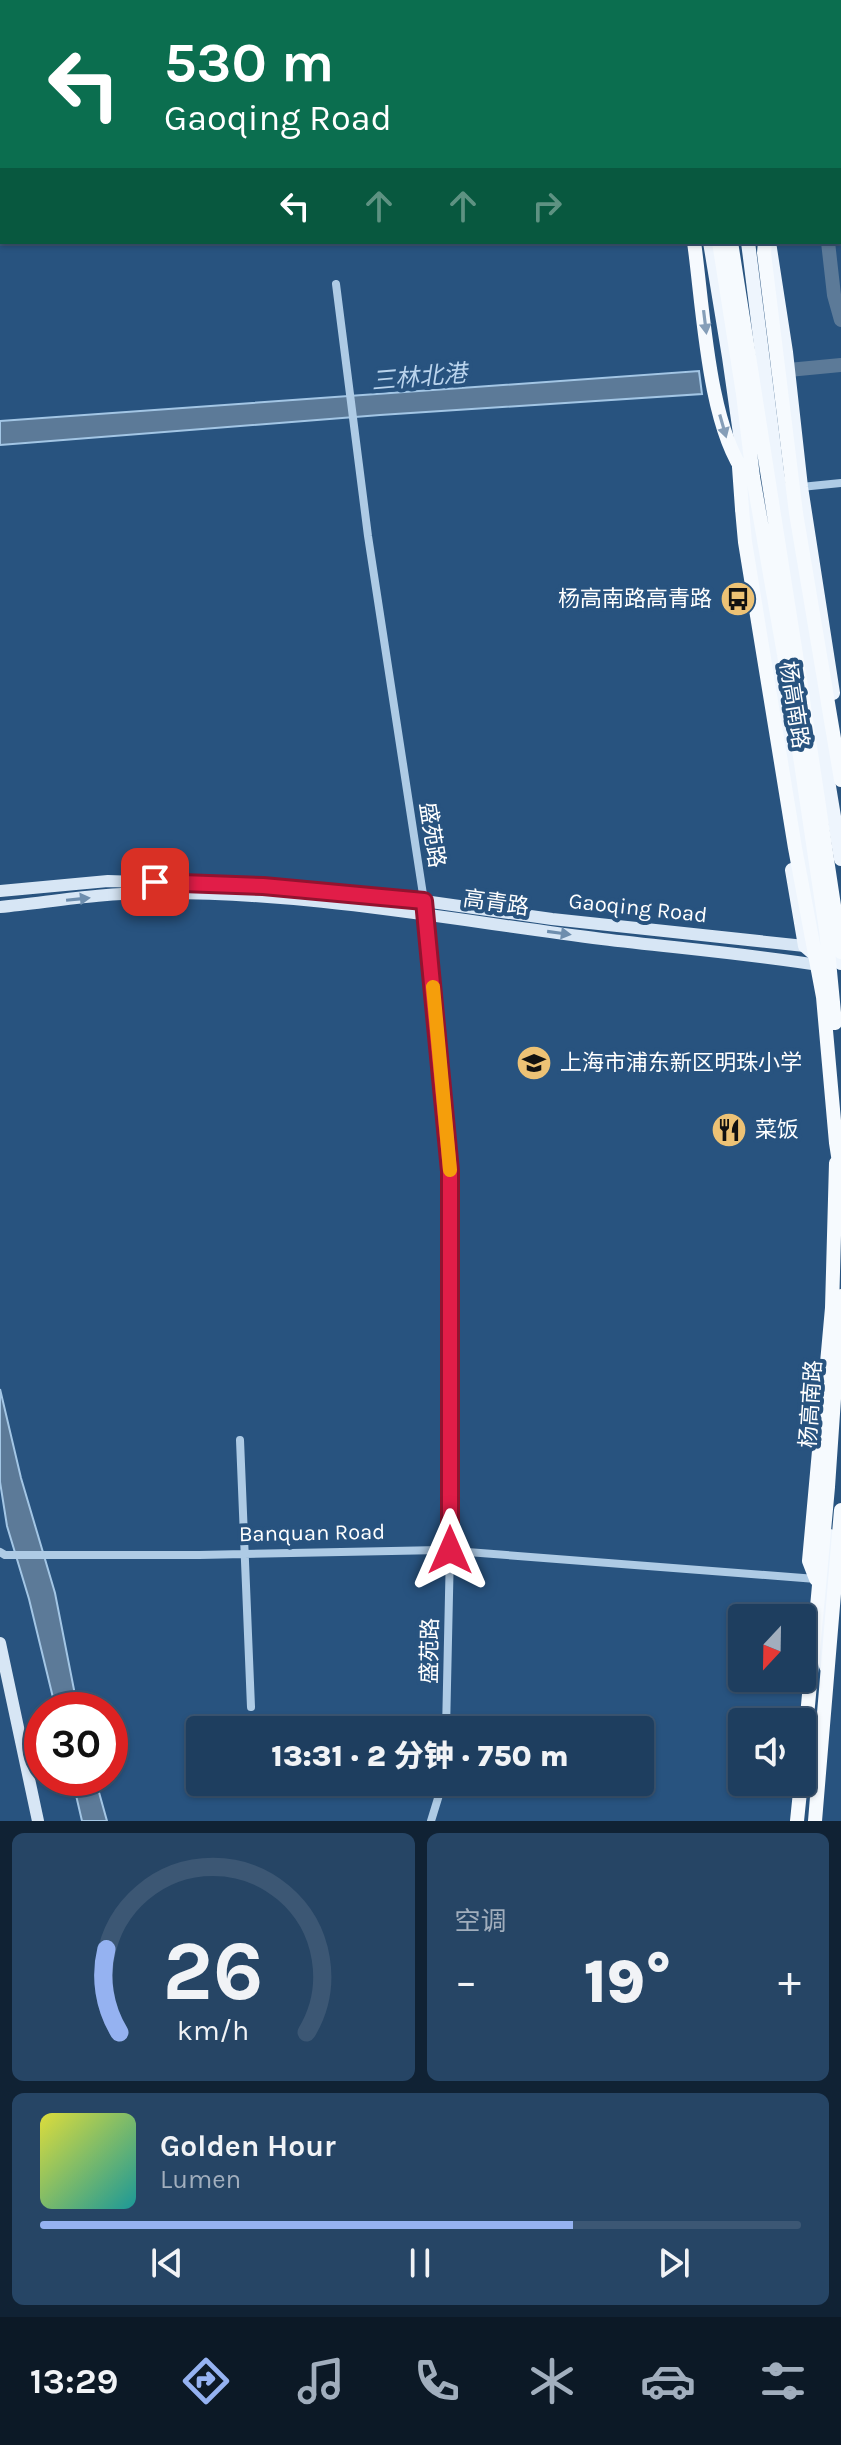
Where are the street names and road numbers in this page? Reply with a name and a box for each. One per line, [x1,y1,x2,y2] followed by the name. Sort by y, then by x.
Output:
[774,660,814,750] street label: 杨高南路
[414,800,450,870] street label: 盛苑路
[462,886,530,920] street label: 高青路
[567,888,709,928] street label: Gaoqing Road
[795,1359,827,1449] street label: 杨高南路
[239,1519,385,1547] street label: Banquan Road
[416,1618,444,1684] street label: 盛苑路

